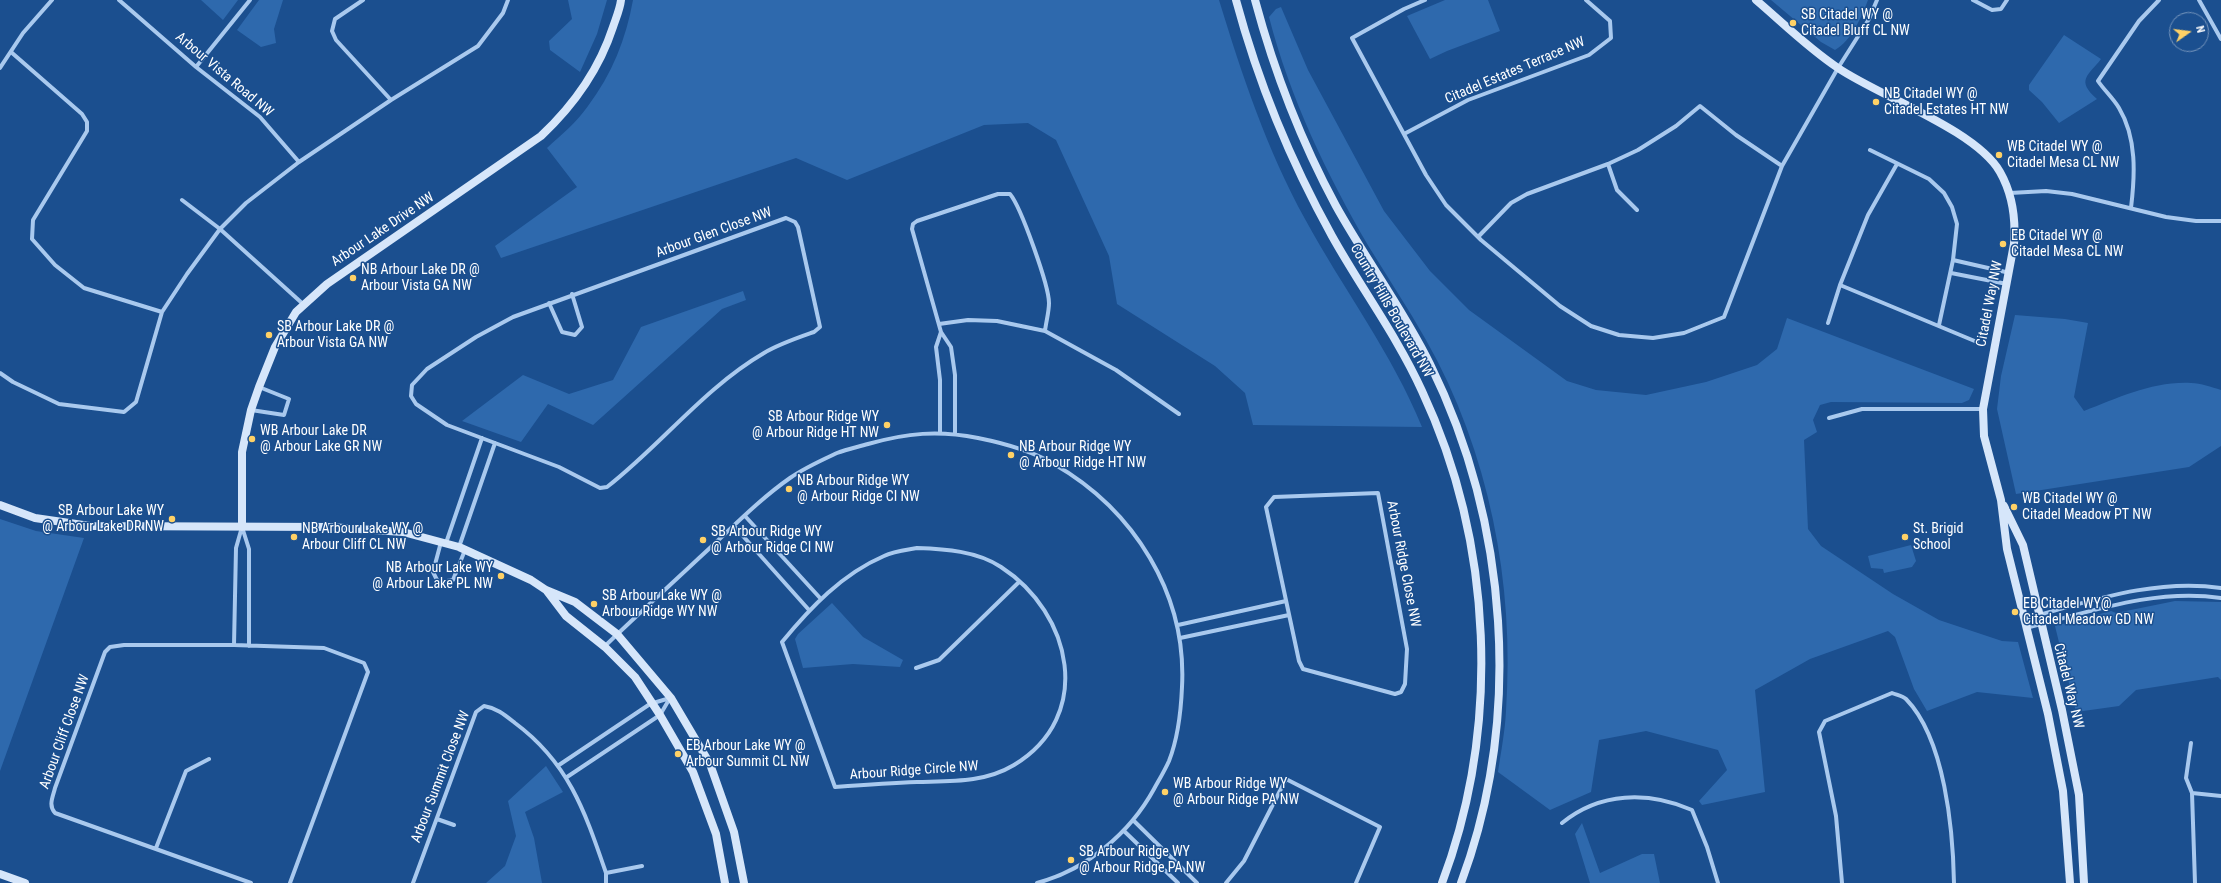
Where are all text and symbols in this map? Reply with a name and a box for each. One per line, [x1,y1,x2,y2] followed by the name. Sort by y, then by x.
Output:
[1801,7,1910,40] place label: SB Citadel WY @ Citadel Bluff CL NW
[2169,12,2209,52] north arrow
[1788,18,1798,28] marker: SB Citadel WY @ Citadel Bluff CL NW
[2193,24,2207,34] text: N
[172,29,276,121] street label: Arbour Vista Road NW
[1443,34,1587,108] street label: Citadel Estates Terrace NW
[1884,86,2009,118] place label: NB Citadel WY @ Citadel Estates HT NW
[1871,97,1881,107] marker: NB Citadel WY @ Citadel Estates HT NW
[2007,139,2120,172] place label: WB Citadel WY @ Citadel Mesa CL NW
[1994,150,2004,160] marker: WB Citadel WY @ Citadel Mesa CL NW
[328,189,438,271] street label: Arbour Lake Drive NW
[654,204,774,262] street label: Arbour Glen Close NW
[2011,228,2124,260] place label: EB Citadel WY @ Citadel Mesa CL NW
[1998,239,2008,249] marker: EB Citadel WY @ Citadel Mesa CL NW
[1346,241,1436,381] street label: Country Hills Boulevard NW
[1973,260,2007,348] street label: Citadel Way NW
[361,262,480,294] place label: NB Arbour Lake DR @ Arbour Vista GA NW
[348,273,358,283] marker: NB Arbour Lake DR @ Arbour Vista GA NW
[277,319,394,352] place label: SB Arbour Lake DR @ Arbour Vista GA NW
[264,330,274,340] marker: SB Arbour Lake DR @ Arbour Vista GA NW
[752,409,879,442] place label: SB Arbour Ridge WY @ Arbour Ridge HT NW
[882,420,892,430] marker: SB Arbour Ridge WY @ Arbour Ridge HT NW
[260,423,382,456] place label: WB Arbour Lake DR @ Arbour Lake GR NW
[247,434,257,444] marker: WB Arbour Lake DR @ Arbour Lake GR NW
[1019,439,1146,472] place label: NB Arbour Ridge WY @ Arbour Ridge HT NW
[1006,450,1016,460] marker: NB Arbour Ridge WY @ Arbour Ridge HT NW
[797,473,920,506] place label: NB Arbour Ridge WY @ Arbour Ridge CI NW
[784,484,794,494] marker: NB Arbour Ridge WY @ Arbour Ridge CI NW
[2022,491,2152,524] place label: WB Citadel WY @ Citadel Meadow PT NW
[1382,499,1424,629] street label: Arbour Ridge Close NW
[2009,502,2019,512] marker: WB Citadel WY @ Citadel Meadow PT NW
[42,503,164,536] place label: SB Arbour Lake WY @ Arbour Lake DR NW
[167,514,177,524] marker: SB Arbour Lake WY @ Arbour Lake DR NW
[302,521,423,554] place label: NB Arbour Lake WY @ Arbour Cliff CL NW
[1913,521,1963,554] place label: St. Brigid School
[711,524,834,556] place label: SB Arbour Ridge WY @ Arbour Ridge CI NW
[289,532,299,542] marker: NB Arbour Lake WY @ Arbour Cliff CL NW
[1900,532,1910,542] marker: St. Brigid School
[698,535,708,545] marker: SB Arbour Ridge WY @ Arbour Ridge CI NW
[372,560,493,592] place label: NB Arbour Lake WY @ Arbour Lake PL NW
[496,571,506,581] marker: NB Arbour Lake WY @ Arbour Lake PL NW
[602,588,722,620] place label: SB Arbour Lake WY @ Arbour Ridge WY NW
[2023,596,2154,628] place label: EB Citadel WY@ Citadel Meadow GD NW
[589,599,599,609] marker: SB Arbour Lake WY @ Arbour Ridge WY NW
[2010,607,2020,617] marker: EB Citadel WY@ Citadel Meadow GD NW
[2049,642,2087,730] street label: Citadel Way NW
[36,672,94,792] street label: Arbour Cliff Close NW
[408,709,474,845] street label: Arbour Summit Close NW
[686,738,809,770] place label: EB Arbour Lake WY @ Arbour Summit CL NW
[673,749,683,759] marker: EB Arbour Lake WY @ Arbour Summit CL NW
[849,758,979,784] street label: Arbour Ridge Circle NW
[1173,776,1299,808] place label: WB Arbour Ridge WY @ Arbour Ridge PA NW
[1160,787,1170,797] marker: WB Arbour Ridge WY @ Arbour Ridge PA NW
[1079,844,1205,876] place label: SB Arbour Ridge WY @ Arbour Ridge PA NW
[1066,855,1076,865] marker: SB Arbour Ridge WY @ Arbour Ridge PA NW

